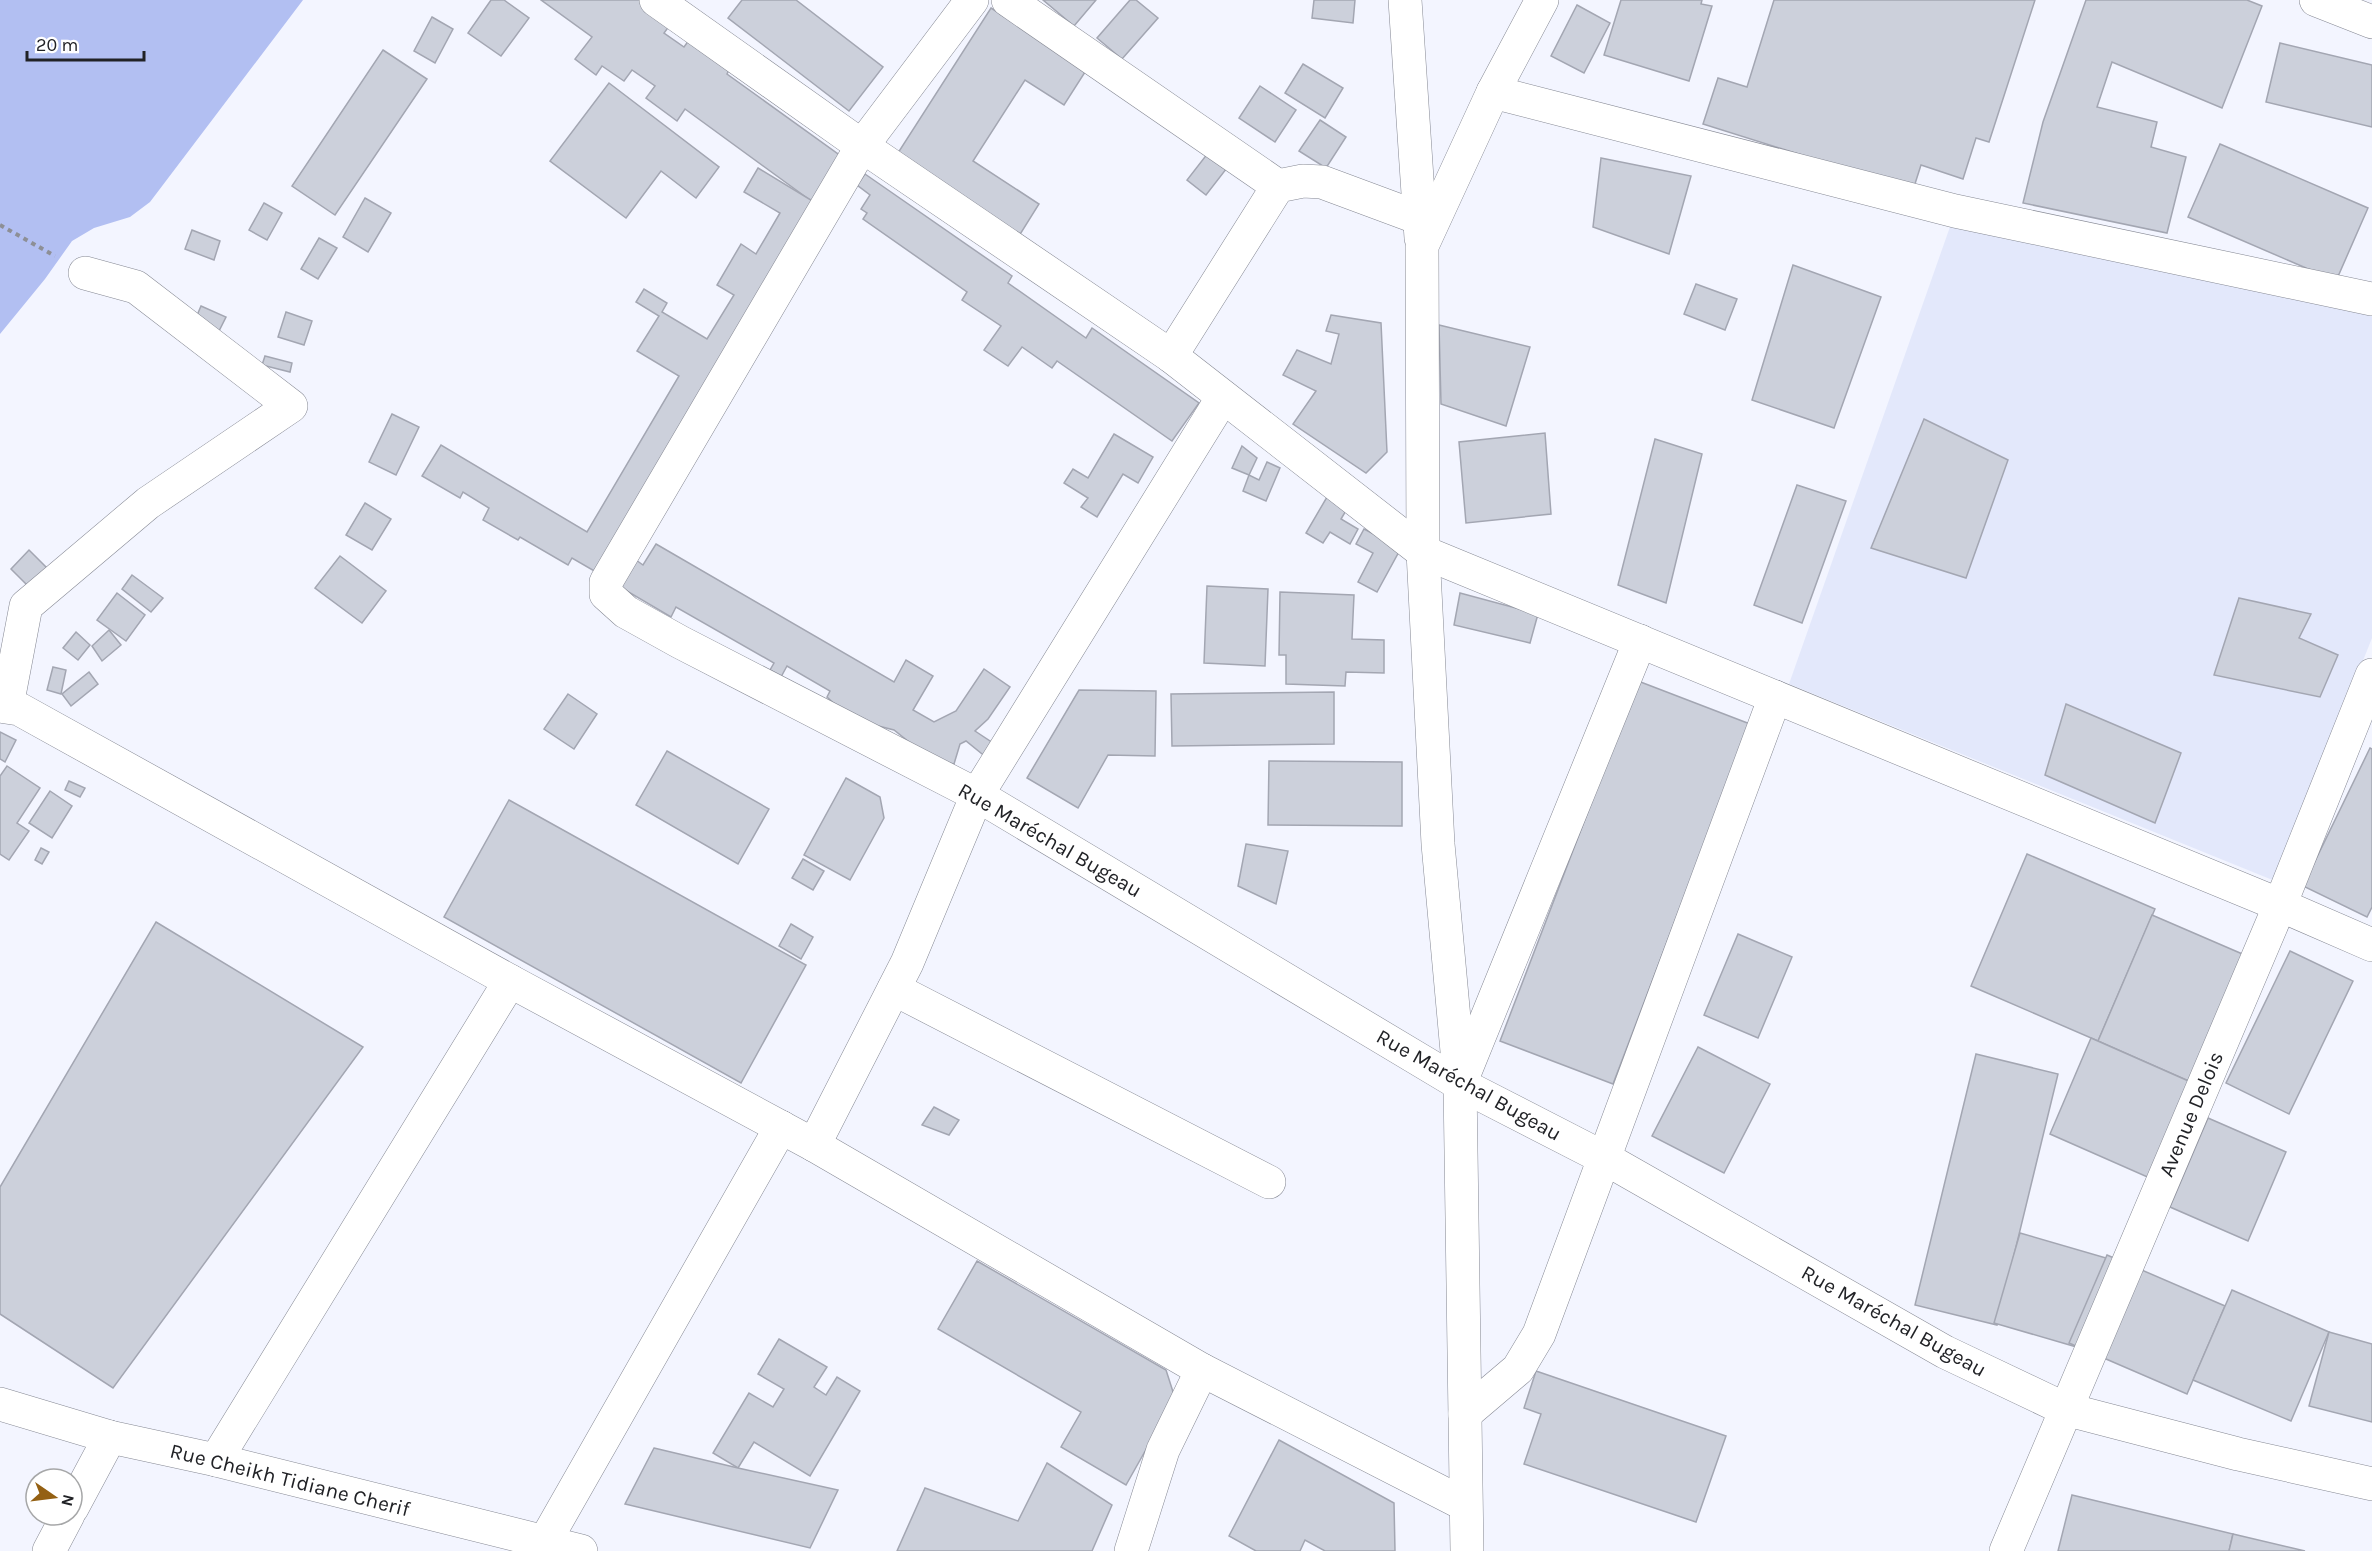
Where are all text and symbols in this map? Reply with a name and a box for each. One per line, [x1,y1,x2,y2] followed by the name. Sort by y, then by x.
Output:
[27,24,144,62] scale bar
[36,34,78,56] text: 20 m
[954,778,1146,902] street label: Rue Maréchal Bugeau
[1372,1024,1566,1146] street label: Rue Maréchal Bugeau
[2154,1048,2228,1180] street label: Avenue Delois
[1797,1260,1991,1382] street label: Rue Maréchal Bugeau
[168,1439,413,1522] street label: Rue Cheikh Tidiane Cherif
[24,1467,84,1527] north arrow
[57,1493,79,1508] text: N

